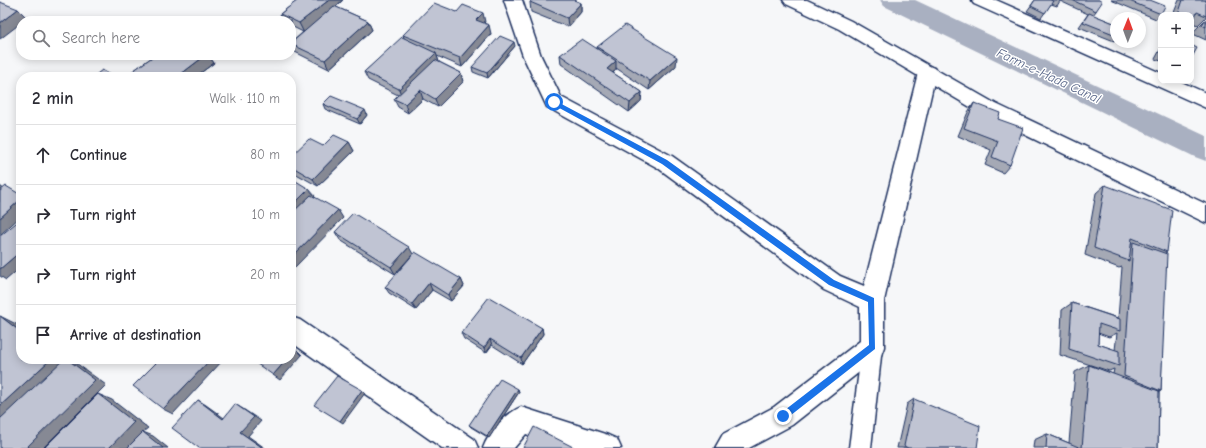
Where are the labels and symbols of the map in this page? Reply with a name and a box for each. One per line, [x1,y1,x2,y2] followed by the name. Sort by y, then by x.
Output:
[1110,12,1146,48] north arrow
[995,45,1103,106] water label: Farm-e-Hada Canal
[545,93,563,111] route start
[774,407,792,425] route end

